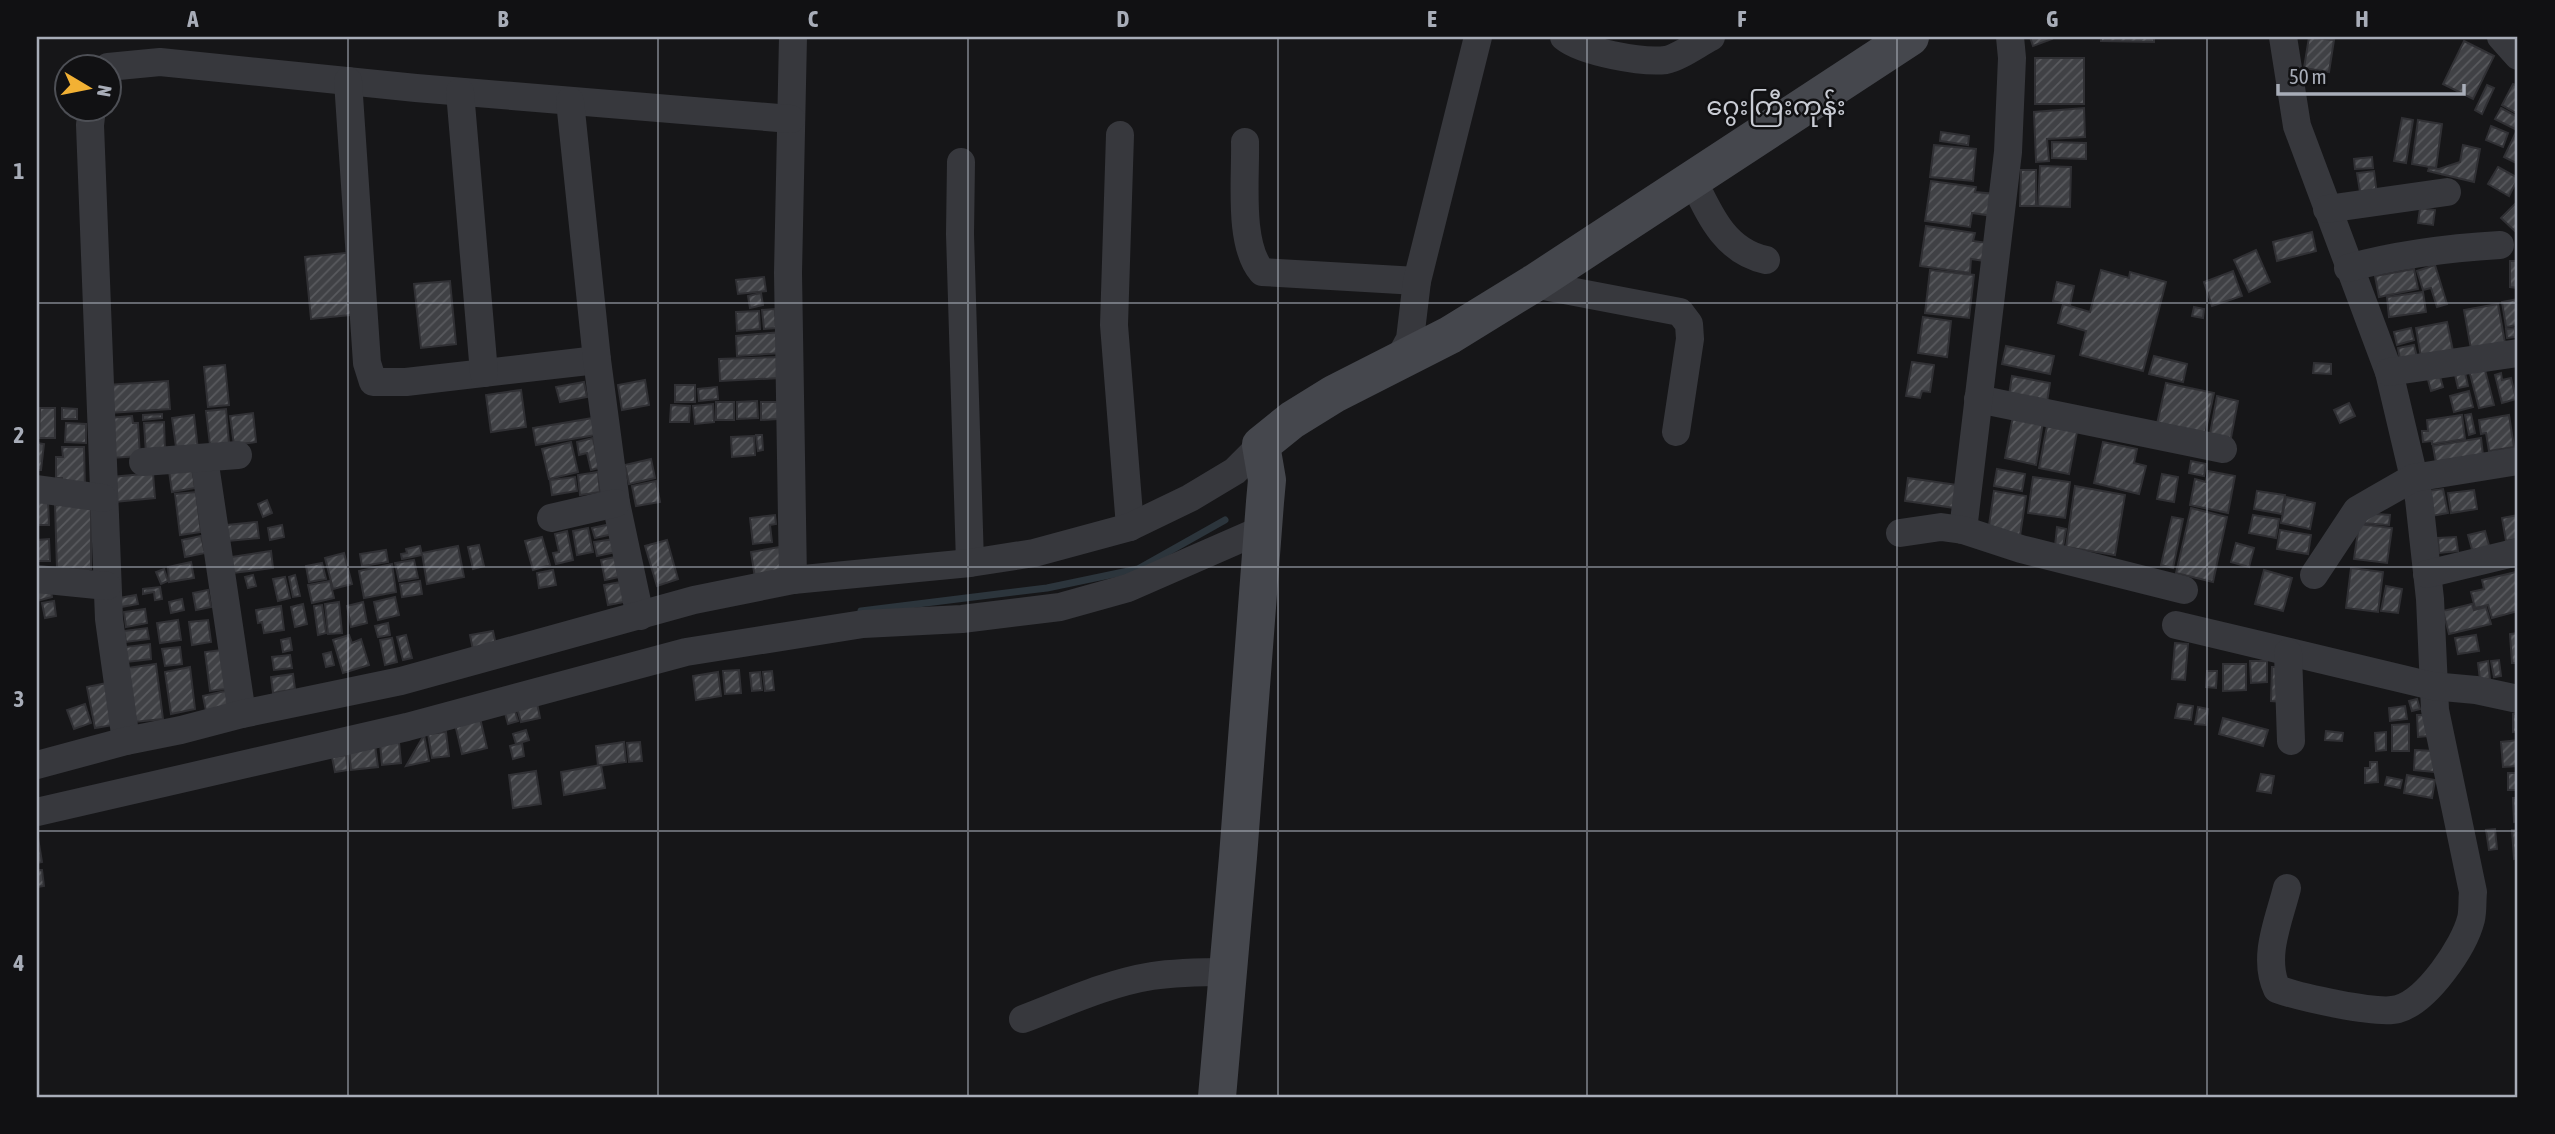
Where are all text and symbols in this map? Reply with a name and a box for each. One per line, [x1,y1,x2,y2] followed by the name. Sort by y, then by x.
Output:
[186,6,199,32] text: A
[498,6,509,32] text: B
[808,6,819,32] text: C
[1117,6,1130,32] text: D
[1427,6,1437,32] text: E
[1737,6,1747,32] text: F
[2046,6,2058,32] text: G
[2355,6,2369,32] text: H
[52,52,122,122] north arrow
[2278,52,2464,96] scale bar
[2289,64,2327,88] text: 50 m
[93,84,117,98] text: N
[1706,89,1846,127] district label: ဂွေးကြီးကုန်း
[14,158,25,184] text: 1
[14,422,24,448] text: 2
[14,686,24,712] text: 3
[13,950,25,976] text: 4

